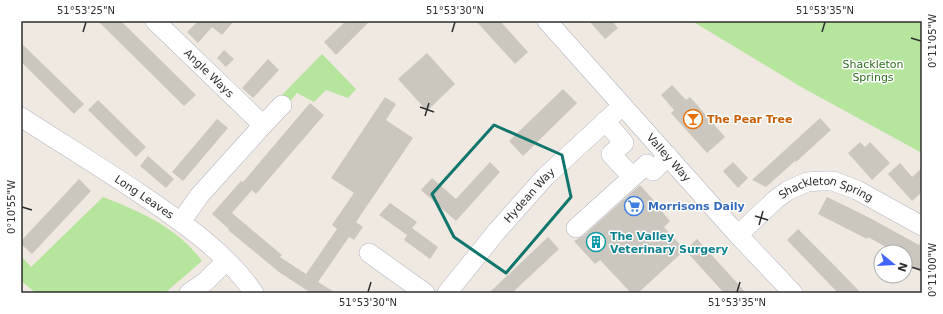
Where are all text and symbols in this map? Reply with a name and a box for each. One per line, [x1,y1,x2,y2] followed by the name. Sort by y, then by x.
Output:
[57,5,115,16] text: 51°53'25"N
[426,5,484,16] text: 51°53'30"N
[796,5,854,16] text: 51°53'35"N
[927,14,938,68] text: 0°11'05"W
[181,46,237,100] street label: Angle Ways
[843,58,904,84] park label: Shackleton Springs
[682,108,704,130] bar icon: The Pear Tree
[707,113,792,126] place label: The Pear Tree
[644,131,694,185] street label: Valley Way
[501,165,558,225] street label: Hydean Way
[112,172,177,222] street label: Long Leaves
[776,174,875,204] text: Shackleton Spring
[6,180,17,234] text: 0°10'55"W
[777,193,877,207] street label: Shackleton Spring
[623,195,645,217] supermarket icon: Morrisons Daily
[648,200,745,213] place label: Morrisons Daily
[610,230,728,256] place label: The Valley Veterinary Surgery
[585,231,607,253] building icon: The Valley Veterinary Surgery
[927,243,938,297] text: 0°11'00"W
[873,244,913,284] north arrow
[894,261,910,273] text: N
[339,297,397,308] text: 51°53'30"N
[708,297,766,308] text: 51°53'35"N

